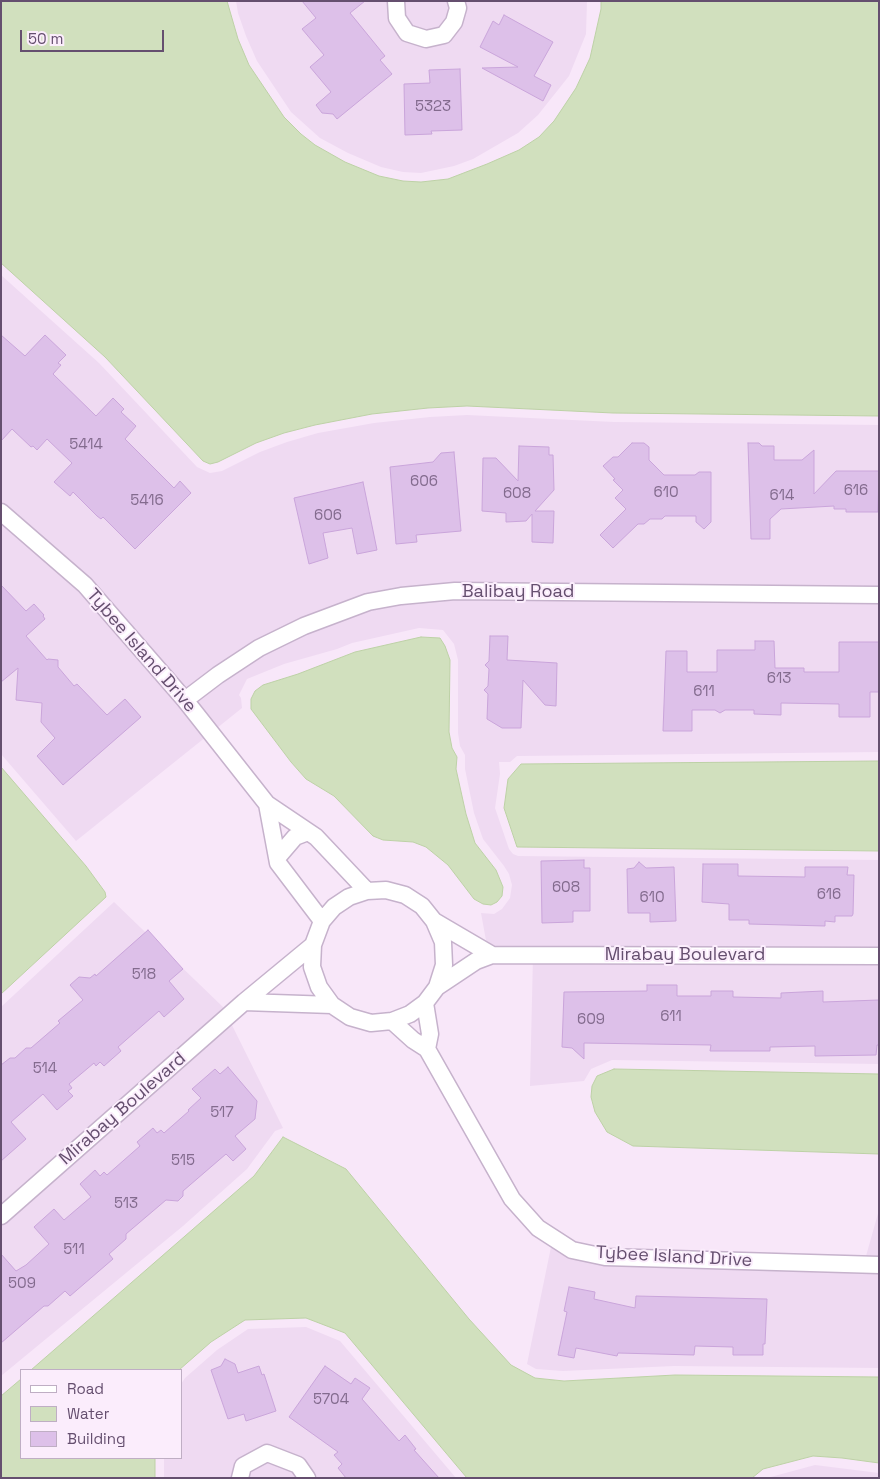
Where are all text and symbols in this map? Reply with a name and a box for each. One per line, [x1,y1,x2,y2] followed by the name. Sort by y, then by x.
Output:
[22,20,166,52] scale bar
[28,29,63,48] text: 50 m
[415,98,451,116] house number: 5323
[69,436,103,454] house number: 5414
[410,473,438,491] house number: 606
[844,482,868,500] house number: 616
[653,484,679,502] house number: 610
[503,485,531,503] house number: 608
[770,487,794,505] house number: 614
[130,492,164,510] house number: 5416
[314,507,342,525] house number: 606
[462,581,574,603] street label: Balibay Road
[81,585,201,717] street label: Tybee Island Drive
[767,670,791,688] house number: 613
[693,683,715,701] house number: 611
[552,879,580,897] house number: 608
[817,886,841,904] house number: 616
[639,889,665,907] house number: 610
[605,944,765,966] street label: Mirabay Boulevard
[132,966,156,984] house number: 518
[660,1008,682,1026] house number: 611
[577,1011,605,1029] house number: 609
[55,1048,191,1170] street label: Mirabay Boulevard
[33,1060,57,1078] house number: 514
[210,1104,234,1122] house number: 517
[171,1152,195,1170] house number: 515
[114,1195,138,1213] house number: 513
[63,1241,85,1259] house number: 511
[595,1242,753,1272] street label: Tybee Island Drive
[8,1275,36,1293] house number: 509
[20,1369,182,1459] legend
[67,1379,104,1398] text: Road
[313,1391,349,1409] house number: 5704
[67,1404,109,1423] text: Water
[67,1429,126,1448] text: Building

